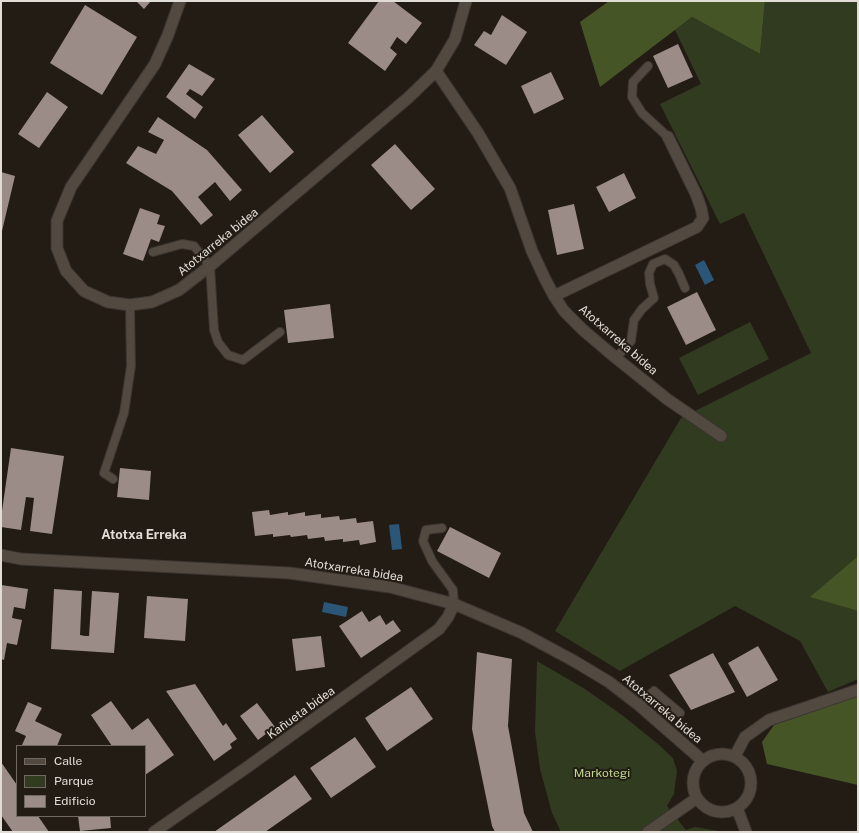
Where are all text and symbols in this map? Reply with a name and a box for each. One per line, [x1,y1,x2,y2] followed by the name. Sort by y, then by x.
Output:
[175,205,261,279] street label: Atotxarreka bidea
[576,302,660,378] street label: Atotxarreka bidea
[101,527,187,543] district label: Atotxa Erreka
[304,555,404,585] street label: Atotxarreka bidea
[619,671,705,747] street label: Atotxarreka bidea
[264,684,338,742] street label: Kañueta bidea
[16,745,146,817] legend
[54,754,82,768] text: Calle
[574,766,630,780] park label: Markotegi
[54,774,94,788] text: Parque
[54,794,96,808] text: Edificio

